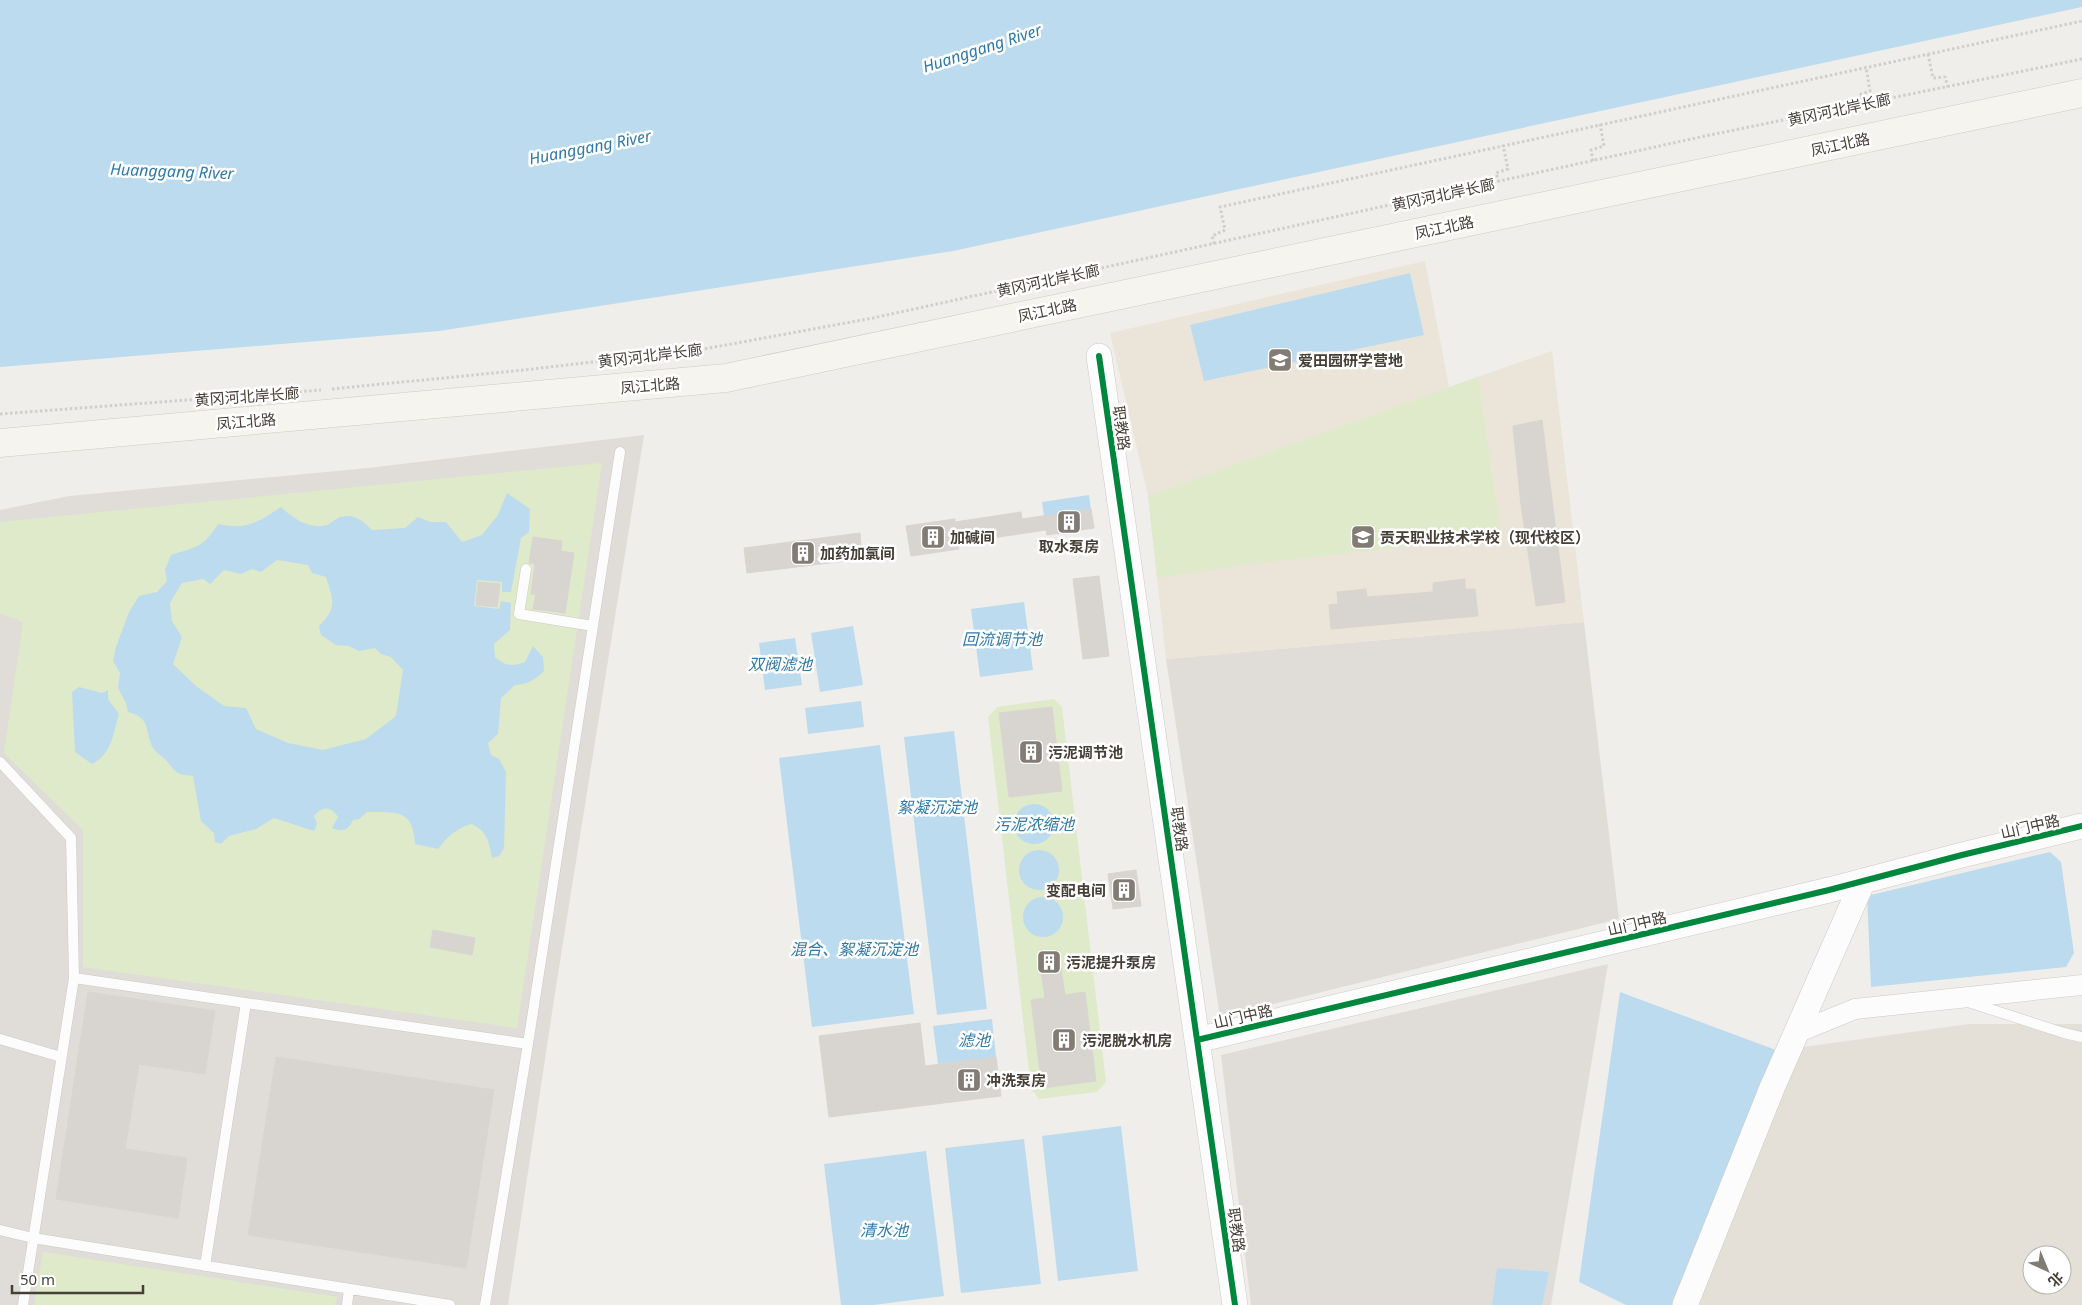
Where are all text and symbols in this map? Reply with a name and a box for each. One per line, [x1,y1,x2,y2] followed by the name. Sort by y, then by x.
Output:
[920,18,1045,78] water label: Huanggang River
[1786,88,1892,130] street label: 黄冈河北岸长廊
[527,124,654,170] water label: Huanggang River
[1809,128,1871,160] street label: 凤江北路
[110,158,235,184] water label: Huanggang River
[1390,173,1496,215] street label: 黄冈河北岸长廊
[1413,211,1475,243] street label: 凤江北路
[995,259,1101,301] street label: 黄冈河北岸长廊
[1016,294,1078,326] street label: 凤江北路
[597,339,703,371] street label: 黄冈河北岸长廊
[1267,347,1293,373] school or university icon: 爱田园研学营地
[1298,350,1403,370] place label: 爱田园研学营地
[619,372,681,398] street label: 凤江北路
[194,382,300,410] street label: 黄冈河北岸长廊
[1109,404,1135,452] street label: 职教路
[215,408,277,434] street label: 凤江北路
[1056,509,1082,535] building icon: 取水泵房
[920,524,946,550] building icon: 加碱间
[1350,524,1376,550] school or university icon: 贡天职业技术学校（现代校区）
[950,527,995,547] place label: 加碱间
[1380,527,1590,547] place label: 贡天职业技术学校（现代校区）
[1039,536,1099,556] place label: 取水泵房
[790,540,816,566] building icon: 加药加氯间
[820,543,895,563] place label: 加药加氯间
[962,628,1044,650] water label: 回流调节池
[748,653,814,675] water label: 双阀滤池
[1018,739,1044,765] building icon: 污泥调节池
[1048,742,1123,762] place label: 污泥调节池
[897,796,979,818] water label: 絮凝沉淀池
[1167,805,1193,853] street label: 职教路
[1999,810,2061,842] street label: 山门中路
[994,813,1076,835] water label: 污泥浓缩池
[1111,877,1137,903] building icon: 变配电间
[1046,880,1106,900] place label: 变配电间
[1606,907,1668,939] street label: 山门中路
[790,938,920,960] water label: 混合、絮凝沉淀池
[1036,949,1062,975] building icon: 污泥提升泵房
[1066,952,1156,972] place label: 污泥提升泵房
[1212,1000,1274,1032] street label: 山门中路
[1051,1027,1077,1053] building icon: 污泥脱水机房
[958,1029,992,1051] water label: 滤池
[1082,1030,1172,1050] place label: 污泥脱水机房
[956,1067,982,1093] building icon: 冲洗泵房
[986,1070,1046,1090] place label: 冲洗泵房
[1224,1206,1250,1254] street label: 职教路
[860,1219,910,1241] water label: 清水池
[2022,1245,2072,1295] north arrow
[12,1262,144,1294] scale bar
[2045,1268,2068,1291] text: 北
[20,1269,55,1289] text: 50 m

